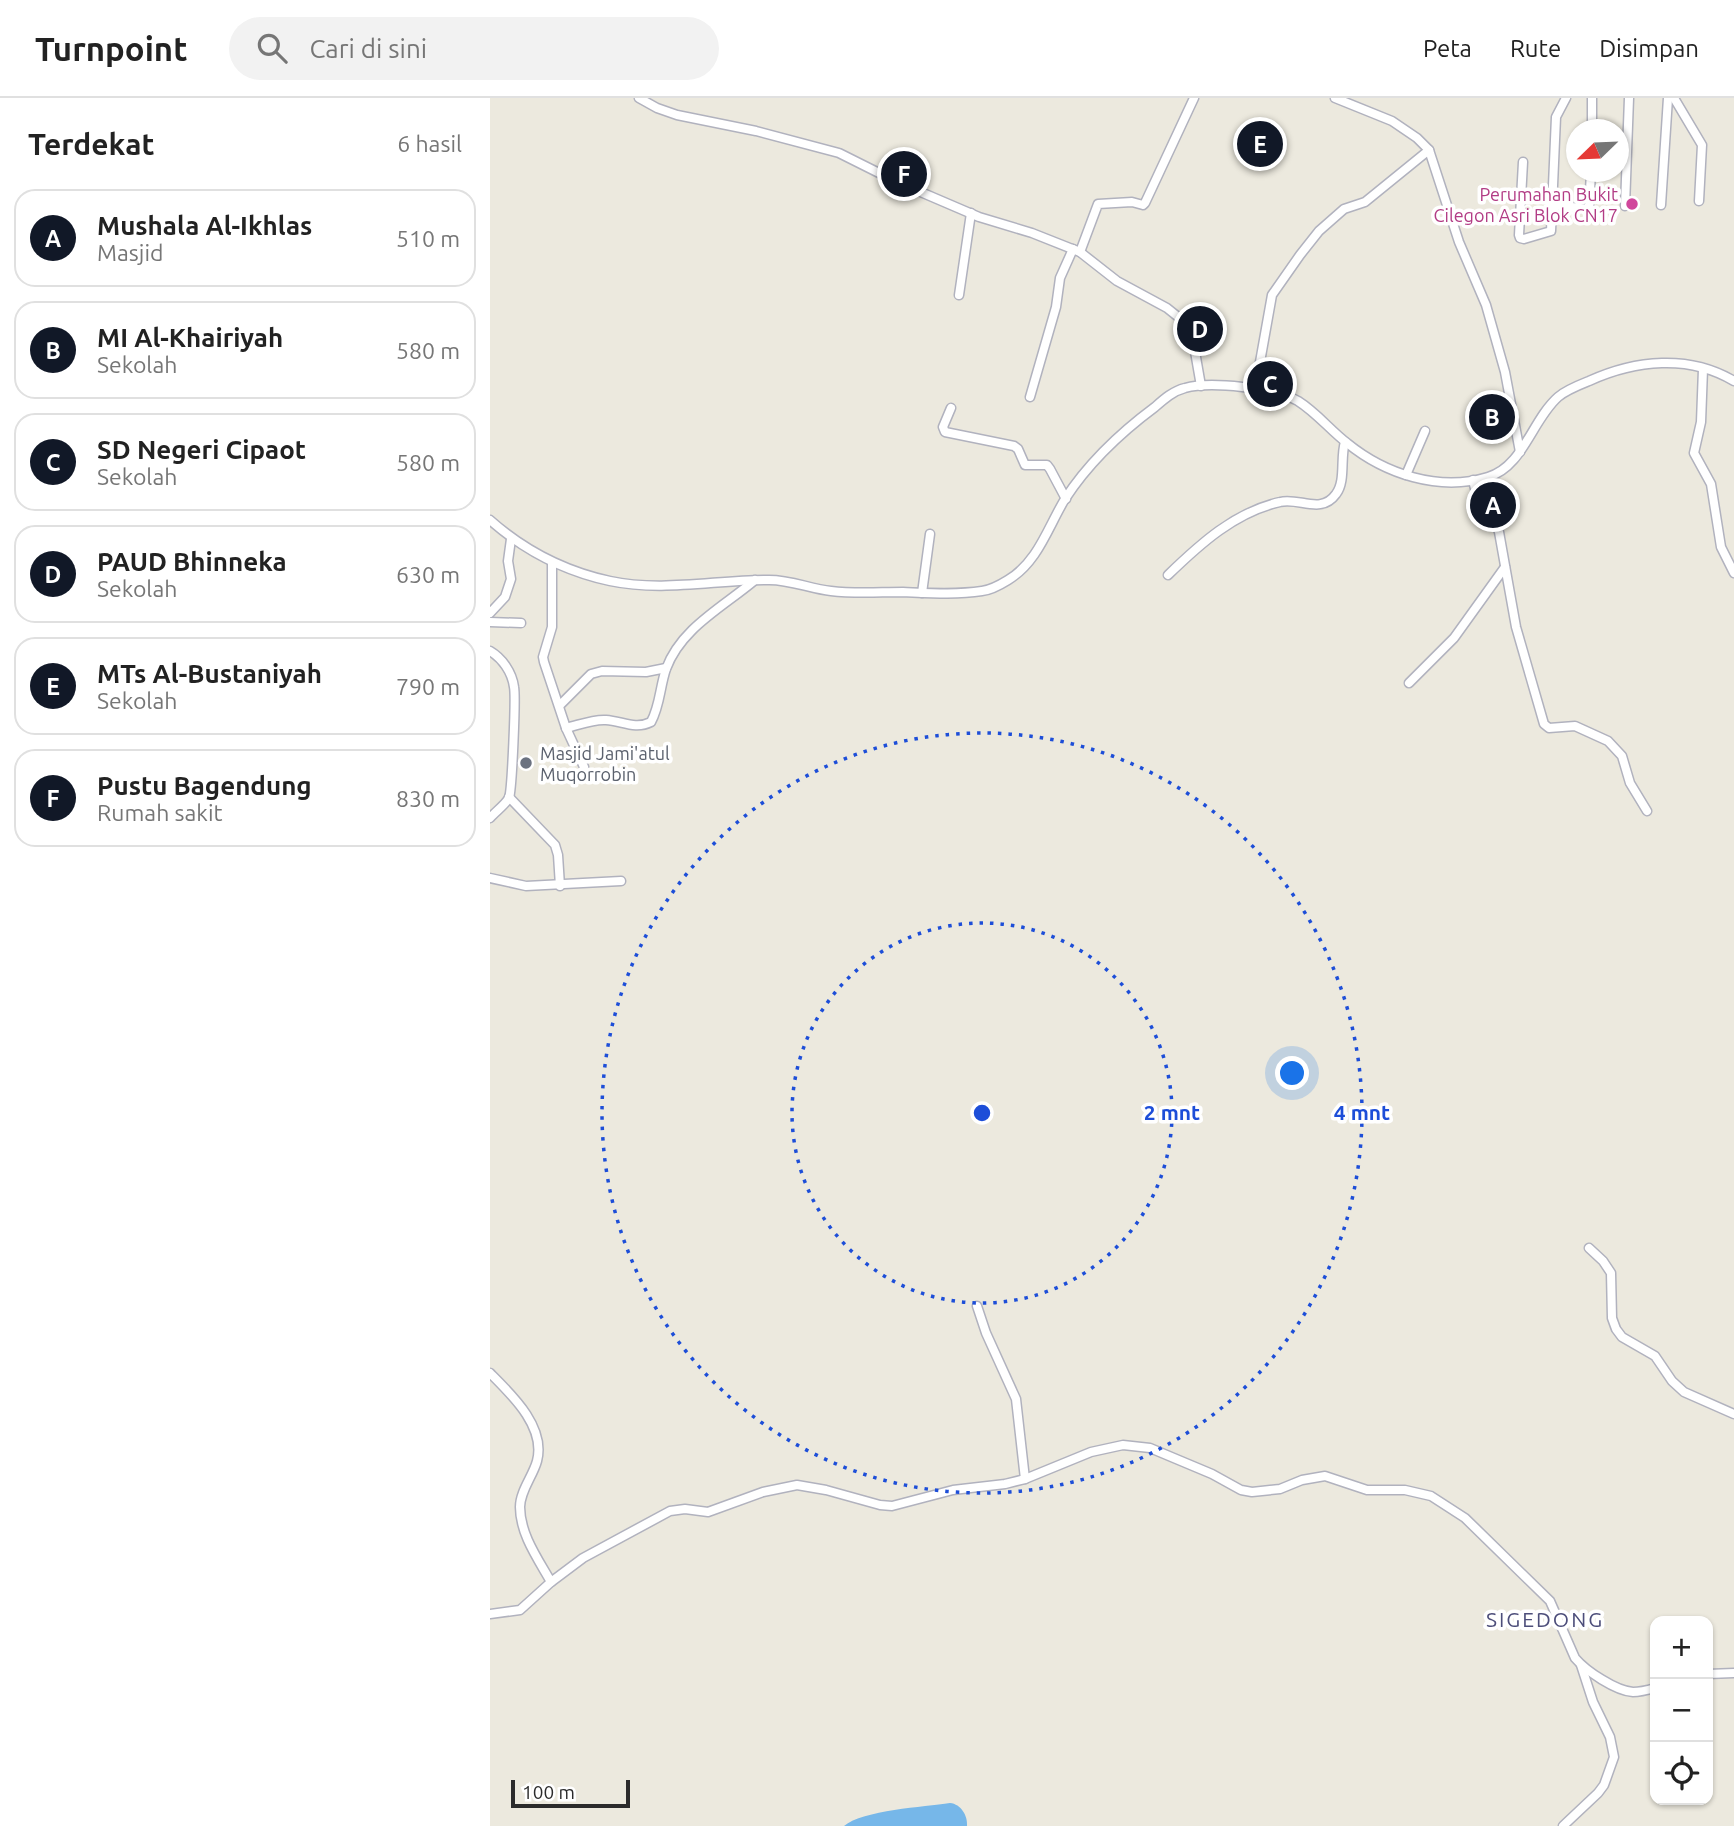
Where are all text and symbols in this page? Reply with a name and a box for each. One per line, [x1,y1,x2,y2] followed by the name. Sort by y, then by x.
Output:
[229,17,719,80] search box
[253,29,291,67] icon: search
[35,30,187,67] text: Turnpoint
[309,34,427,63] text: Cari di sini
[1423,35,1472,62] text: Peta
[1510,35,1561,62] text: Rute
[1599,35,1699,62] text: Disimpan
[1237,118,1283,170] pin: E
[1566,119,1629,182] north arrow
[28,127,154,161] text: Terdekat
[397,131,462,156] text: 6 hasil
[881,148,927,200] pin: F
[1434,184,1618,225] place label: Perumahan Bukit Cilegon Asri Blok CN17
[1624,196,1640,212] marker: Perumahan Bukit Cilegon Asri Blok CN17
[97,211,312,240] text: Mushala Al-Ikhlas
[45,226,61,251] text: A
[396,226,460,251] text: 510 m
[97,240,163,265] text: Masjid
[1177,303,1223,355] pin: D
[97,323,283,352] text: MI Al-Khairiyah
[45,338,61,363] text: B
[396,338,460,363] text: 580 m
[97,352,177,377] text: Sekolah
[1247,358,1293,410] pin: C
[1469,391,1515,443] pin: B
[97,435,306,464] text: SD Negeri Cipaot
[46,450,60,475] text: C
[396,450,460,475] text: 580 m
[97,464,177,489] text: Sekolah
[1470,479,1516,531] pin: A
[97,547,287,576] text: PAUD Bhinneka
[45,562,61,587] text: D
[396,562,460,587] text: 630 m
[97,576,177,601] text: Sekolah
[97,659,322,688] text: MTs Al-Bustaniyah
[46,674,60,699] text: E
[396,674,460,699] text: 790 m
[97,688,177,713] text: Sekolah
[540,743,670,784] place label: Masjid Jami'atul Muqorrobin
[518,755,534,771] marker: Masjid Jami'atul Muqorrobin
[97,771,312,800] text: Pustu Bagendung
[47,786,59,811] text: F
[396,786,460,811] text: 830 m
[97,800,223,825] text: Rumah sakit
[1275,1056,1309,1090] your location
[1144,1100,1200,1124] text: 2 mnt
[1334,1100,1390,1124] text: 4 mnt
[970,1101,994,1125] centre of rings
[1486,1607,1604,1631] district label: SIGEDONG
[1650,1616,1713,1805] map controls
[1650,1616,1713,1679] button: +
[1650,1679,1713,1742] button: −
[1650,1742,1713,1805] button: locate
[511,1777,630,1809] scale bar
[522,1781,575,1803] text: 100 m

